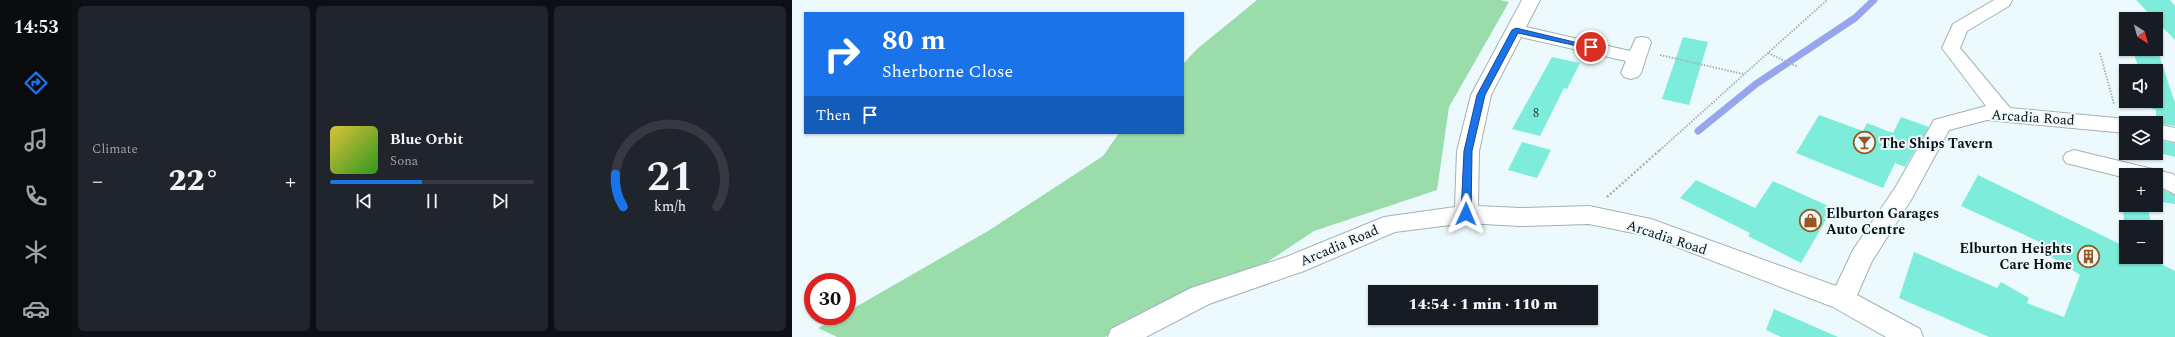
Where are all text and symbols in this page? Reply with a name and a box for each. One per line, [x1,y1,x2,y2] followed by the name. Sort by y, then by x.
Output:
[2119,12,2163,56] north arrow
[2119,12,2163,264] map controls
[13,14,59,41] text: 14:53
[882,19,946,62] text: 80 m
[816,28,868,80] icon: right
[1574,30,1608,64] pin
[1580,36,1602,58] icon: arrive
[882,58,1013,85] text: Sherborne Close
[2119,64,2163,108] button: sound
[22,69,50,97] icon: directions
[816,104,851,127] text: Then
[859,104,881,126] icon: arrive
[1533,104,1539,123] house number: 8
[1990,104,2076,131] street label: Arcadia Road
[2119,116,2163,160] button: layers
[22,126,50,154] icon: music
[390,128,463,151] text: Blue Orbit
[1851,130,1877,156] bar icon: The Ships Tavern
[1880,133,1993,154] place label: The Ships Tavern
[92,139,138,159] text: Climate
[647,145,693,208] text: 21
[390,151,418,171] text: Sona
[169,158,220,204] text: 22°
[92,165,103,198] text: −
[285,165,296,198] text: +
[2119,168,2163,212] button: +
[22,182,50,210] icon: phone
[353,190,375,212] icon: previous
[421,190,443,212] icon: pause
[489,190,511,212] icon: next
[1445,193,1487,235] position arrow
[654,195,686,217] text: km/h
[1826,203,1939,240] place label: Elburton Garages Auto Centre
[1797,208,1823,234] shop icon: Elburton Garages Auto Centre
[1624,215,1710,260] street label: Arcadia Road
[1297,219,1382,271] street label: Arcadia Road
[2119,220,2163,264] button: −
[22,238,50,266] icon: climate
[1959,238,2072,275] place label: Elburton Heights Care Home
[2075,243,2101,269] building icon: Elburton Heights Care Home
[804,273,856,325] speed limit sign: 30
[1409,293,1557,316] text: 14:54 · 1 min · 110 m
[22,295,50,323] icon: car

